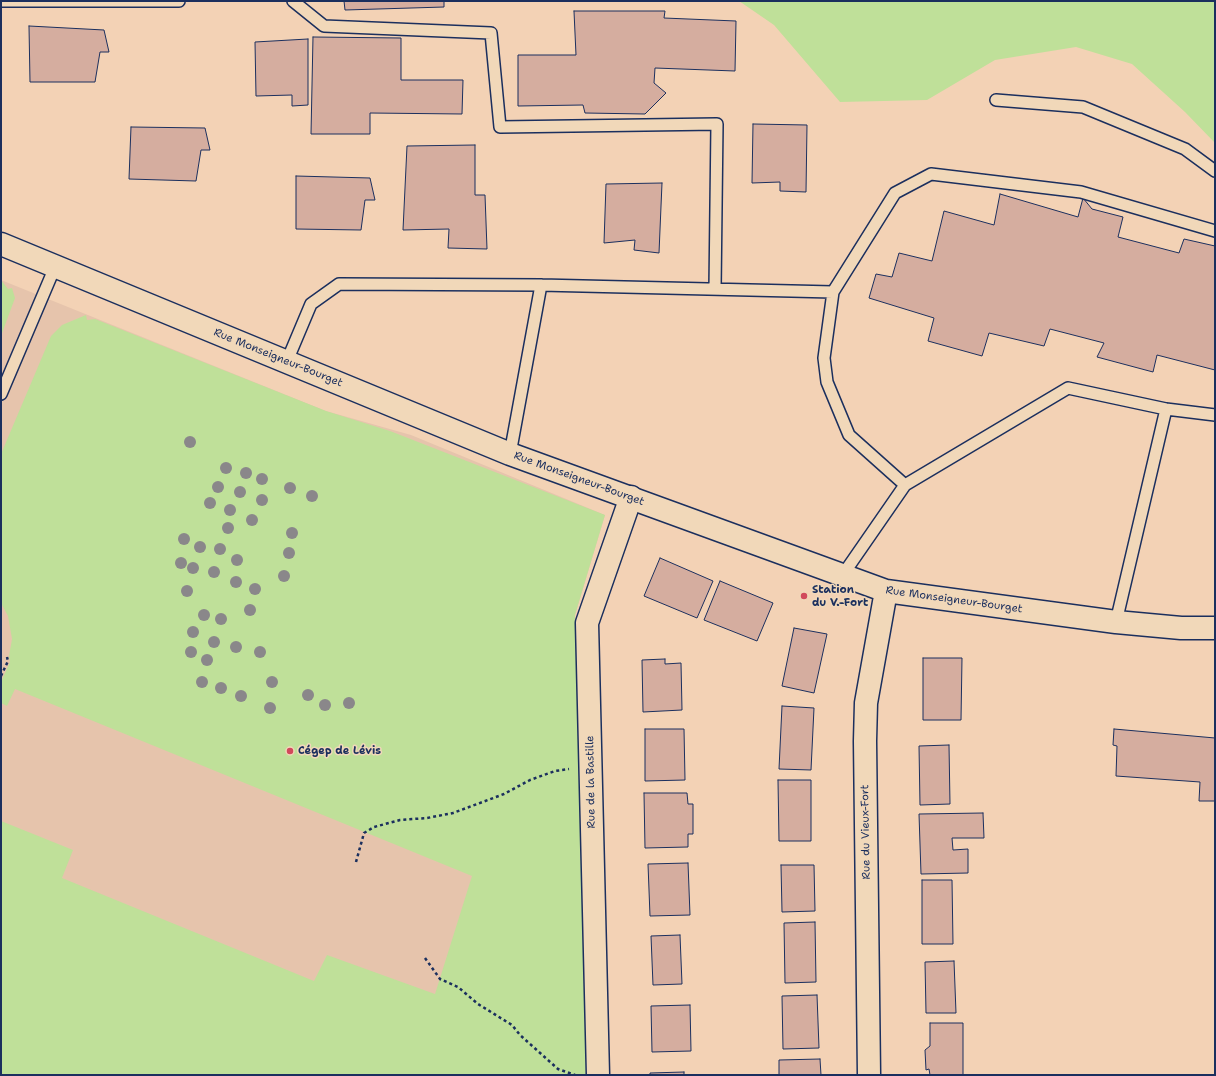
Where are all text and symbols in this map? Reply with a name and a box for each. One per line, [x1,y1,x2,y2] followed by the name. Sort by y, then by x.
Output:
[212,326,344,390] street label: Rue Monseigneur-Bourget
[512,449,646,509] street label: Rue Monseigneur-Bourget
[812,583,868,609] place label: Station du V.-Fort
[885,584,1023,616] street label: Rue Monseigneur-Bourget
[799,591,809,601] marker: Station du V.-Fort
[584,735,598,829] street label: Rue de la Bastille
[298,744,381,758] place label: Cégep de Lévis
[285,746,295,756] marker: Cégep de Lévis
[859,784,873,880] street label: Rue du Vieux-Fort

